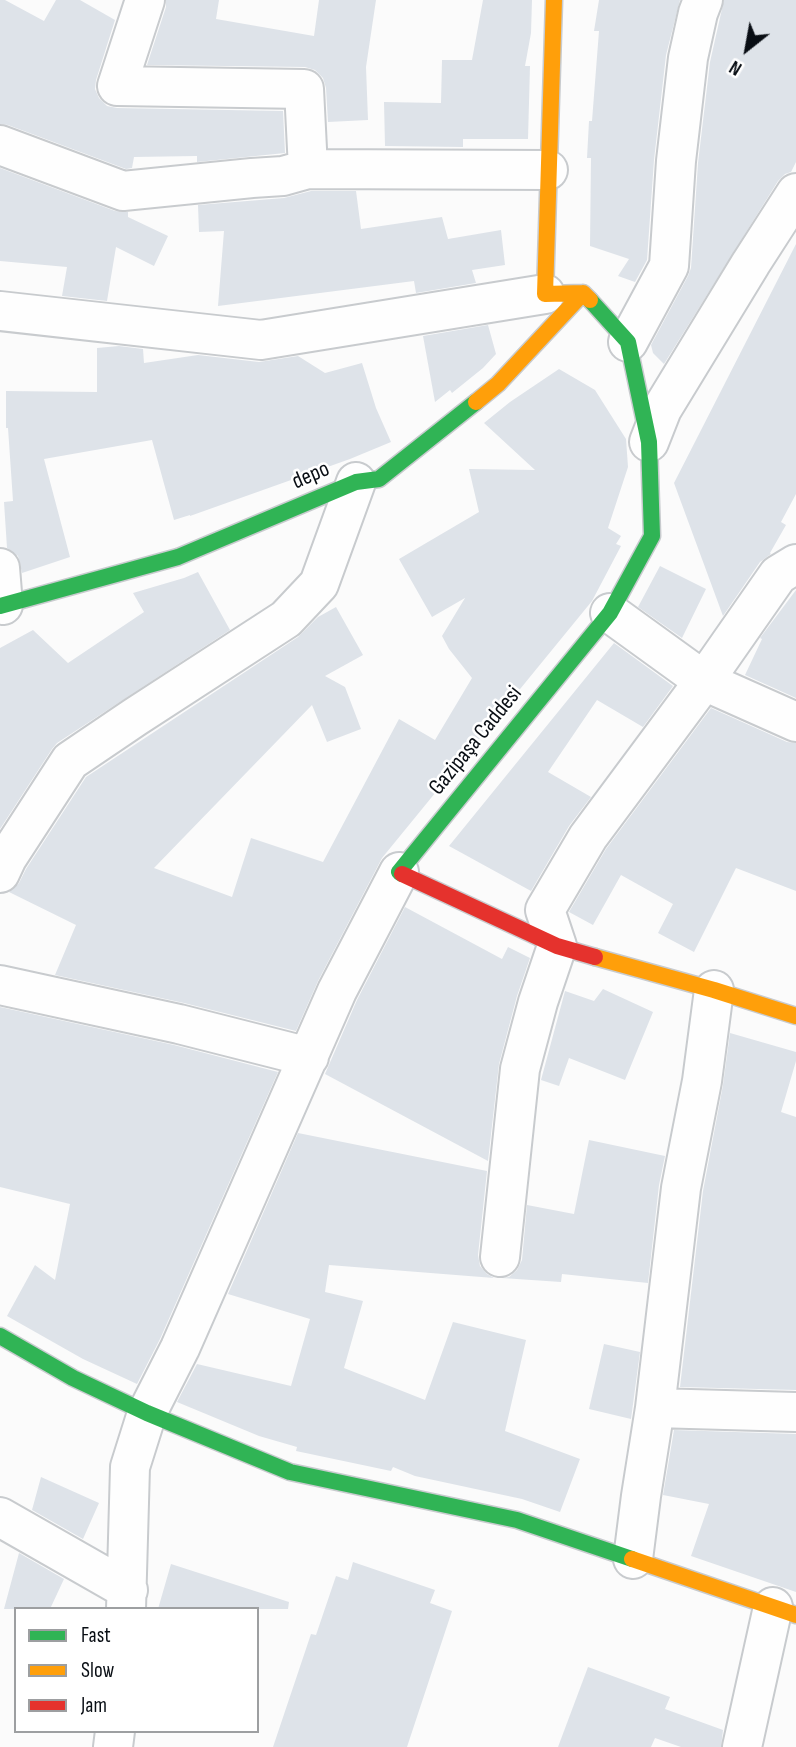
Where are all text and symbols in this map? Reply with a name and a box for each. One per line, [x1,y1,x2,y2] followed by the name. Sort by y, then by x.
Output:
[712,14,782,84] north arrow
[726,55,746,80] text: N
[288,456,334,496] street label: depo
[424,681,528,801] street label: Gazipaşa Caddesi
[14,1607,259,1733] legend
[81,1623,111,1648] text: Fast
[81,1658,114,1683] text: Slow
[81,1693,107,1718] text: Jam

